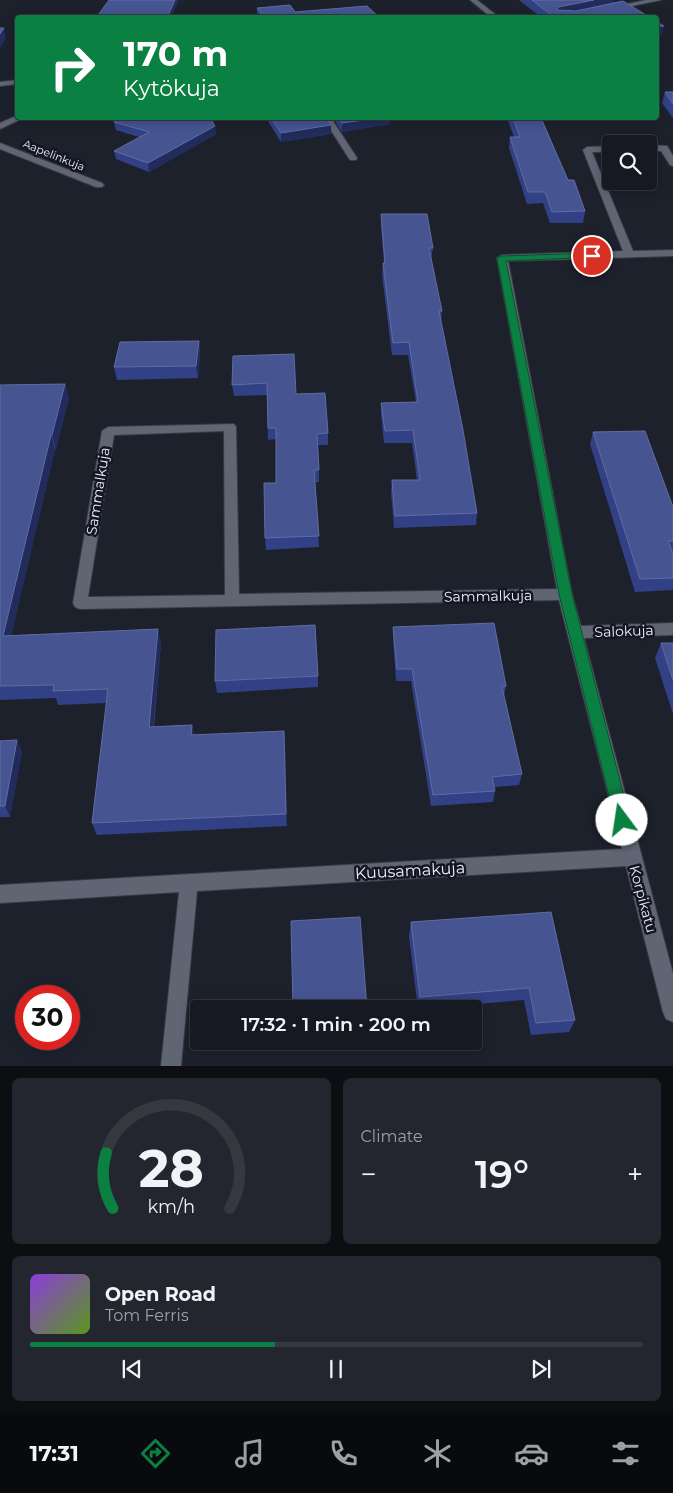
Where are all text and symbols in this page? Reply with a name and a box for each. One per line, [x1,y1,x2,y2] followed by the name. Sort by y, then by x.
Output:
[123,32,228,75] text: 170 m
[40,35,105,100] icon: right
[123,75,220,102] text: Kytökuja
[602,135,657,190] map controls
[602,135,657,190] button: search
[21,136,87,174] street label: Aapelinkuja
[571,235,613,277] pin
[578,242,606,270] icon: arrive
[82,446,114,536] street label: Sammalkuja
[444,586,532,606] street label: Sammalkuja
[594,621,654,641] street label: Salokuja
[595,793,647,845] position arrow
[354,858,466,883] street label: Kuusamakuja
[625,863,661,935] street label: Korpikatu
[15,985,80,1050] speed limit sign: 30
[241,1013,431,1036] text: 17:32 · 1 min · 200 m
[361,1127,423,1146] text: Climate
[139,1137,204,1200] text: 28
[475,1151,529,1198] text: 19°
[361,1157,377,1191] text: −
[627,1157,643,1191] text: +
[147,1196,195,1217] text: km/h
[105,1283,216,1306] text: Open Road
[105,1306,189,1325] text: Tom Ferris
[118,1355,146,1383] icon: previous
[322,1355,350,1383] icon: pause
[527,1355,555,1383] icon: next
[138,1436,173,1471] icon: directions
[232,1436,267,1471] icon: music
[326,1436,361,1471] icon: phone
[420,1436,455,1471] icon: climate
[514,1436,549,1471] icon: car
[608,1436,643,1471] icon: filters
[30,1440,79,1467] text: 17:31

